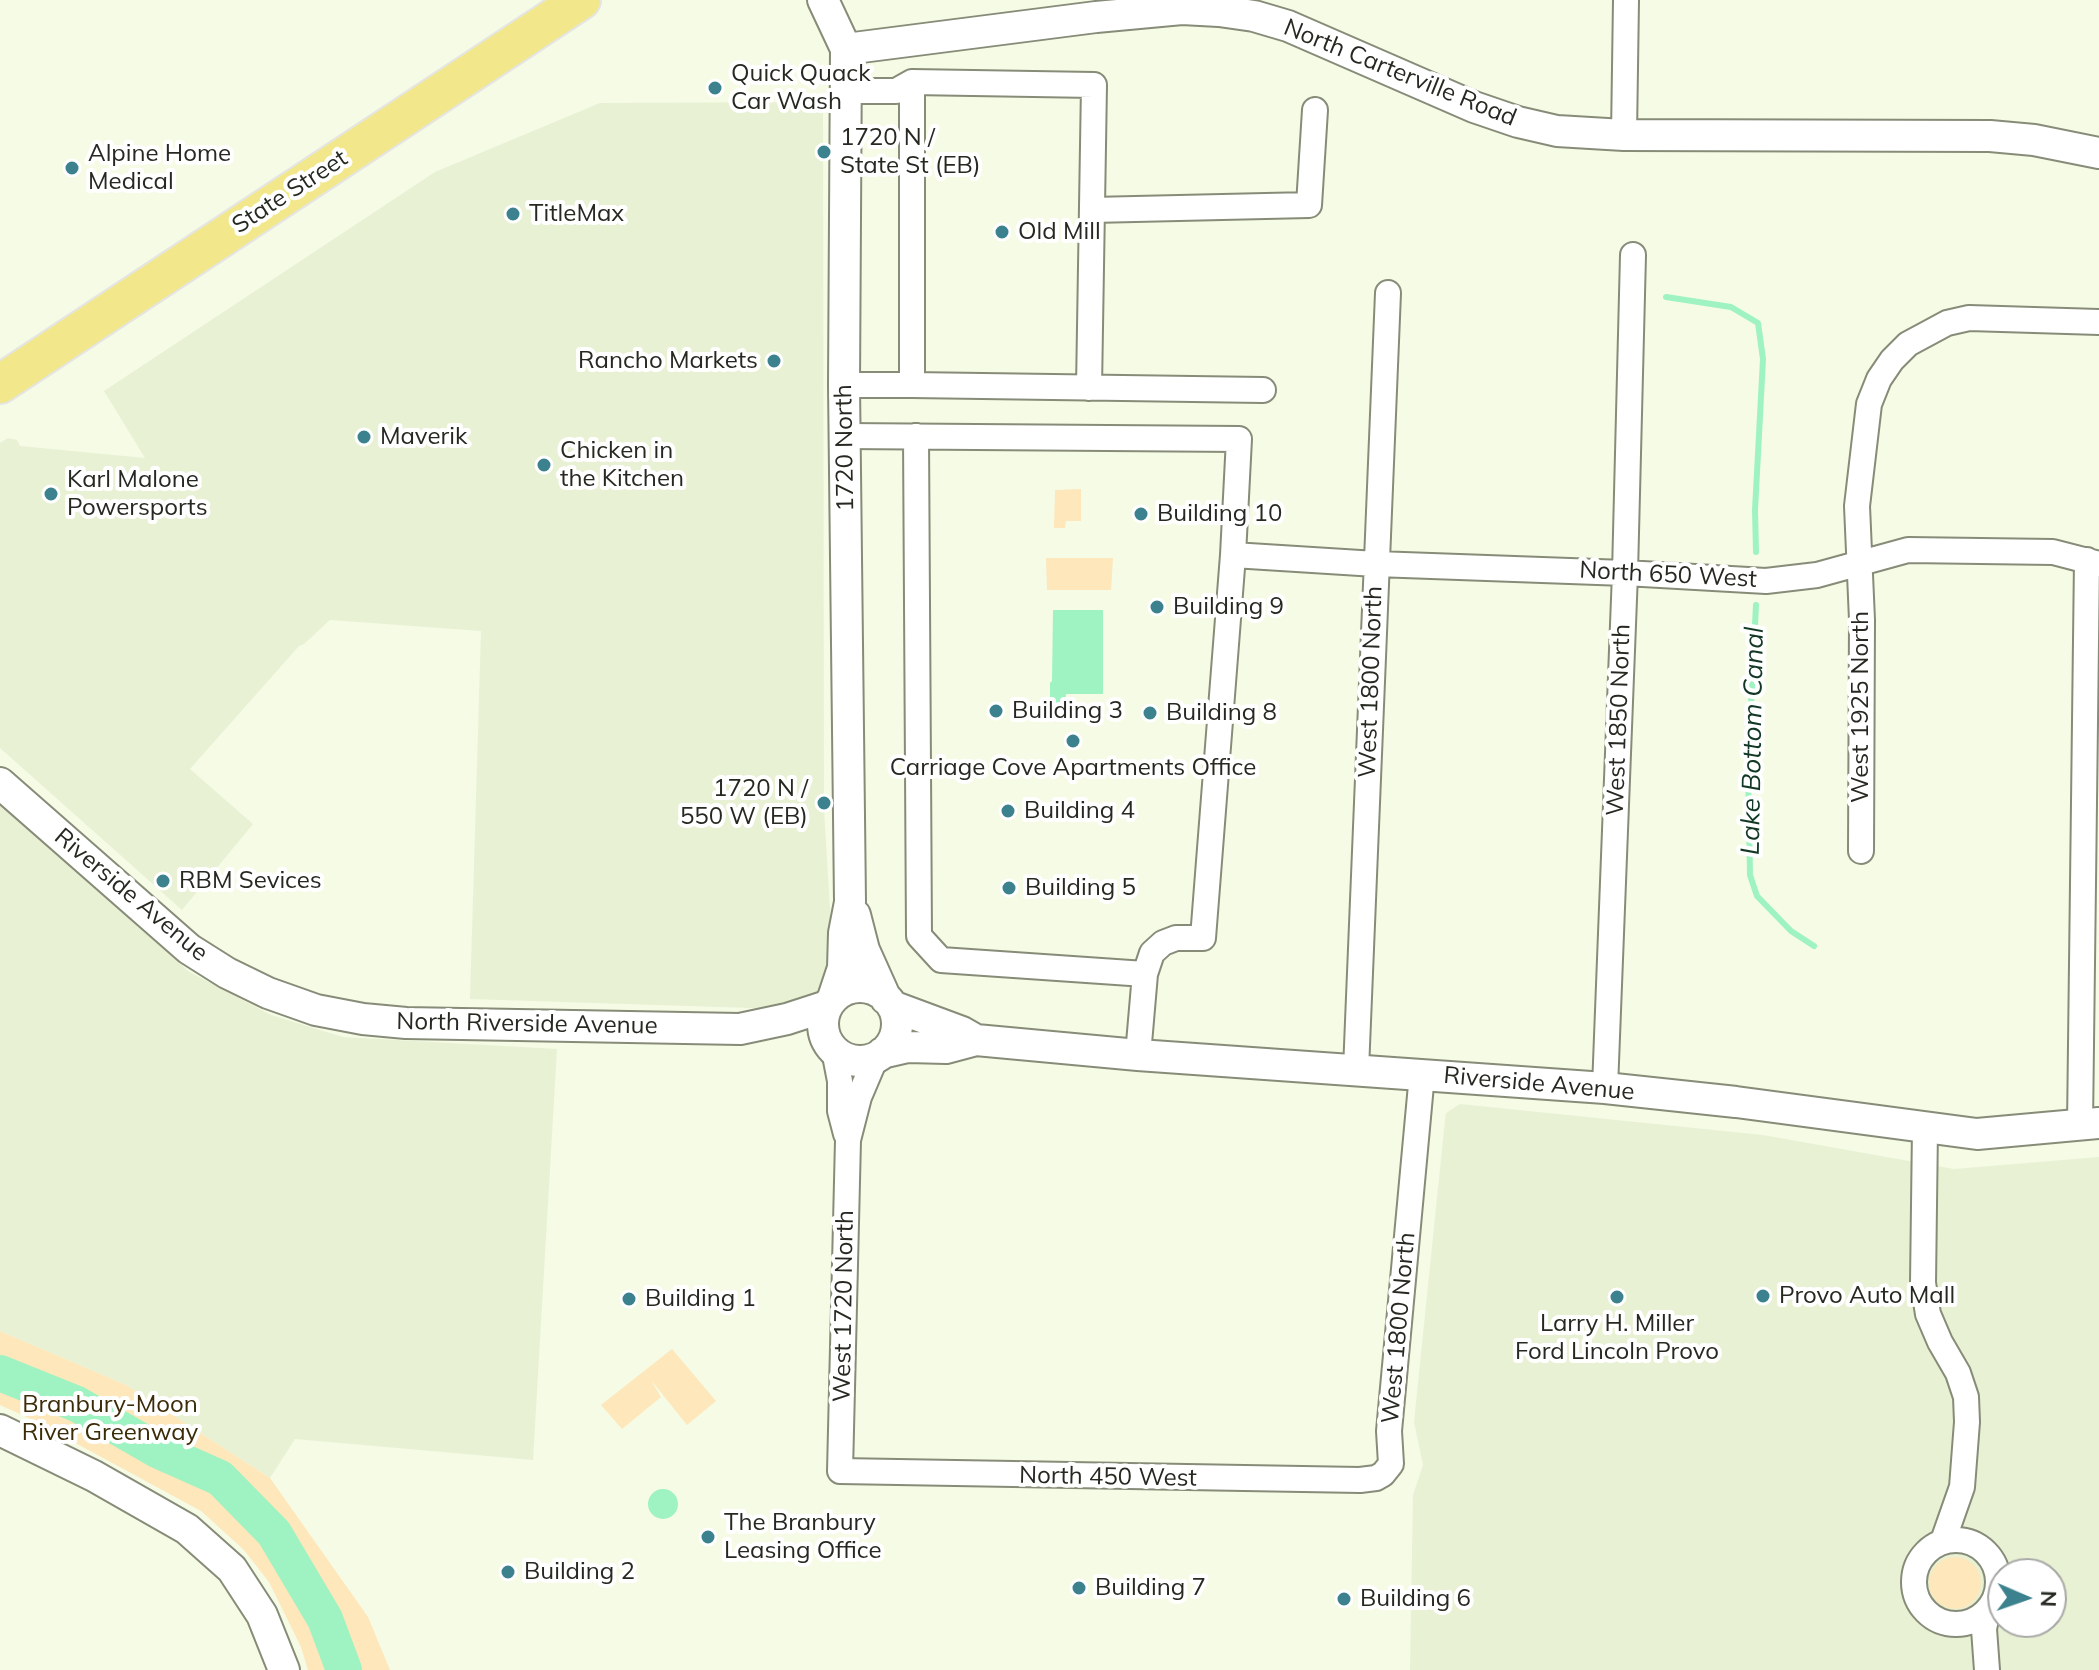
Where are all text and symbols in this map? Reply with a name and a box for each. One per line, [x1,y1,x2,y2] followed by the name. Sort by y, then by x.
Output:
[1280,13,1520,133] street label: North Carterville Road
[731,60,871,116] place label: Quick Quack Car Wash
[706,79,724,97] marker: Quick Quack Car Wash
[840,124,981,180] place label: 1720 N / State St (EB)
[88,140,231,196] place label: Alpine Home Medical
[815,143,833,161] marker: 1720 N / State St (EB)
[227,144,353,240] street label: State Street
[63,159,81,177] marker: Alpine Home Medical
[529,200,624,228] place label: TitleMax
[504,205,522,223] marker: TitleMax
[1018,218,1101,246] place label: Old Mill
[993,223,1011,241] marker: Old Mill
[578,347,758,375] place label: Rancho Markets
[765,352,783,370] marker: Rancho Markets
[829,384,861,512] street label: 1720 North
[380,423,467,451] place label: Maverik
[355,428,373,446] marker: Maverik
[560,437,684,493] place label: Chicken in the Kitchen
[535,456,553,474] marker: Chicken in the Kitchen
[67,466,208,522] place label: Karl Malone Powersports
[42,485,60,503] marker: Karl Malone Powersports
[1157,500,1282,528] place label: Building 10
[1132,505,1150,523] marker: Building 10
[1579,556,1757,594] street label: North 650 West
[1353,586,1389,778] street label: West 1800 North
[1173,593,1284,621] place label: Building 9
[1148,598,1166,616] marker: Building 9
[1847,611,1875,803] street label: West 1925 North
[1601,624,1637,816] street label: West 1850 North
[1735,627,1771,855] water label: Lake Bottom Canal
[1012,697,1123,725] place label: Building 3
[1166,699,1277,727] place label: Building 8
[987,702,1005,720] marker: Building 3
[1141,704,1159,722] marker: Building 8
[1064,732,1082,750] marker: Carriage Cove Apartments Office
[890,754,1256,782] place label: Carriage Cove Apartments Office
[680,775,808,831] place label: 1720 N / 550 W (EB)
[815,794,833,812] marker: 1720 N / 550 W (EB)
[1024,797,1135,825] place label: Building 4
[999,802,1017,820] marker: Building 4
[48,822,214,968] street label: Riverside Avenue
[179,867,322,895] place label: RBM Sevices
[154,872,172,890] marker: RBM Sevices
[1025,874,1136,902] place label: Building 5
[1000,879,1018,897] marker: Building 5
[396,1007,658,1041] street label: North Riverside Avenue
[1442,1061,1636,1107] street label: Riverside Avenue
[828,1210,860,1402] street label: West 1720 North
[1376,1231,1422,1425] street label: West 1800 North
[1779,1282,1955,1310] place label: Provo Auto Mall
[645,1285,756,1313] place label: Building 1
[1754,1287,1772,1305] marker: Provo Auto Mall
[1608,1288,1626,1306] marker: Larry H. Miller Ford Lincoln Provo
[620,1290,638,1308] marker: Building 1
[1515,1310,1719,1366] place label: Larry H. Miller Ford Lincoln Provo
[22,1391,198,1447] park label: Branbury-Moon River Greenway
[1019,1461,1197,1493] street label: North 450 West
[724,1509,882,1565] place label: The Branbury Leasing Office
[699,1528,717,1546] marker: The Branbury Leasing Office
[524,1558,635,1586] place label: Building 2
[1987,1558,2067,1638] north arrow
[499,1563,517,1581] marker: Building 2
[1095,1574,1206,1602] place label: Building 7
[1070,1579,1088,1597] marker: Building 7
[1360,1585,1471,1613] place label: Building 6
[1335,1590,1353,1608] marker: Building 6
[2035,1590,2063,1608] text: N

